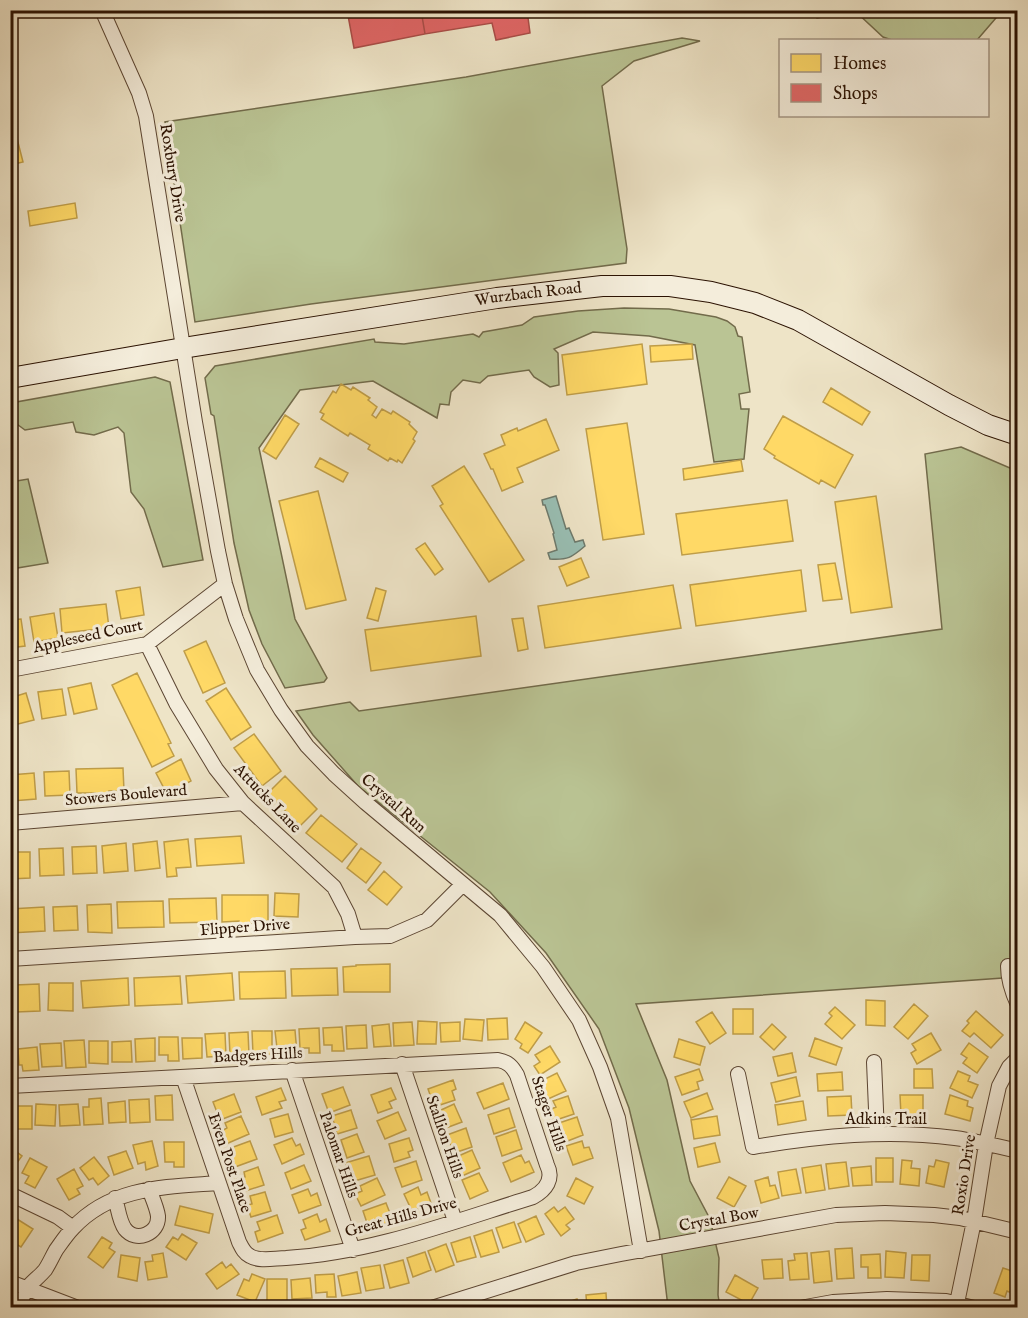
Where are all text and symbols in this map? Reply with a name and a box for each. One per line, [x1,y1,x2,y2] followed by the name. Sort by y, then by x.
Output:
[779,39,989,117] legend
[833,53,886,76] text: Homes
[833,83,878,106] text: Shops
[154,122,190,224] street label: Roxbury Drive
[474,278,583,311] street label: Wurzbach Road
[30,615,145,659] street label: Appleseed Court
[228,759,305,838] street label: Attucks Lane
[356,770,430,838] street label: Crystal Run
[64,781,188,811] street label: Stowers Boulevard
[199,915,291,941] street label: Flipper Drive
[213,1044,304,1068] street label: Badgers Hills
[526,1074,570,1155] street label: Stager Hills
[420,1093,468,1182] street label: Stallion Hills
[314,1109,362,1201] street label: Palomar Hills
[203,1110,255,1216] street label: Even Post Place
[844,1110,927,1130] street label: Adkins Trail
[949,1133,981,1217] street label: Roxio Drive
[343,1193,459,1243] street label: Great Hills Drive
[678,1203,761,1237] street label: Crystal Bow

